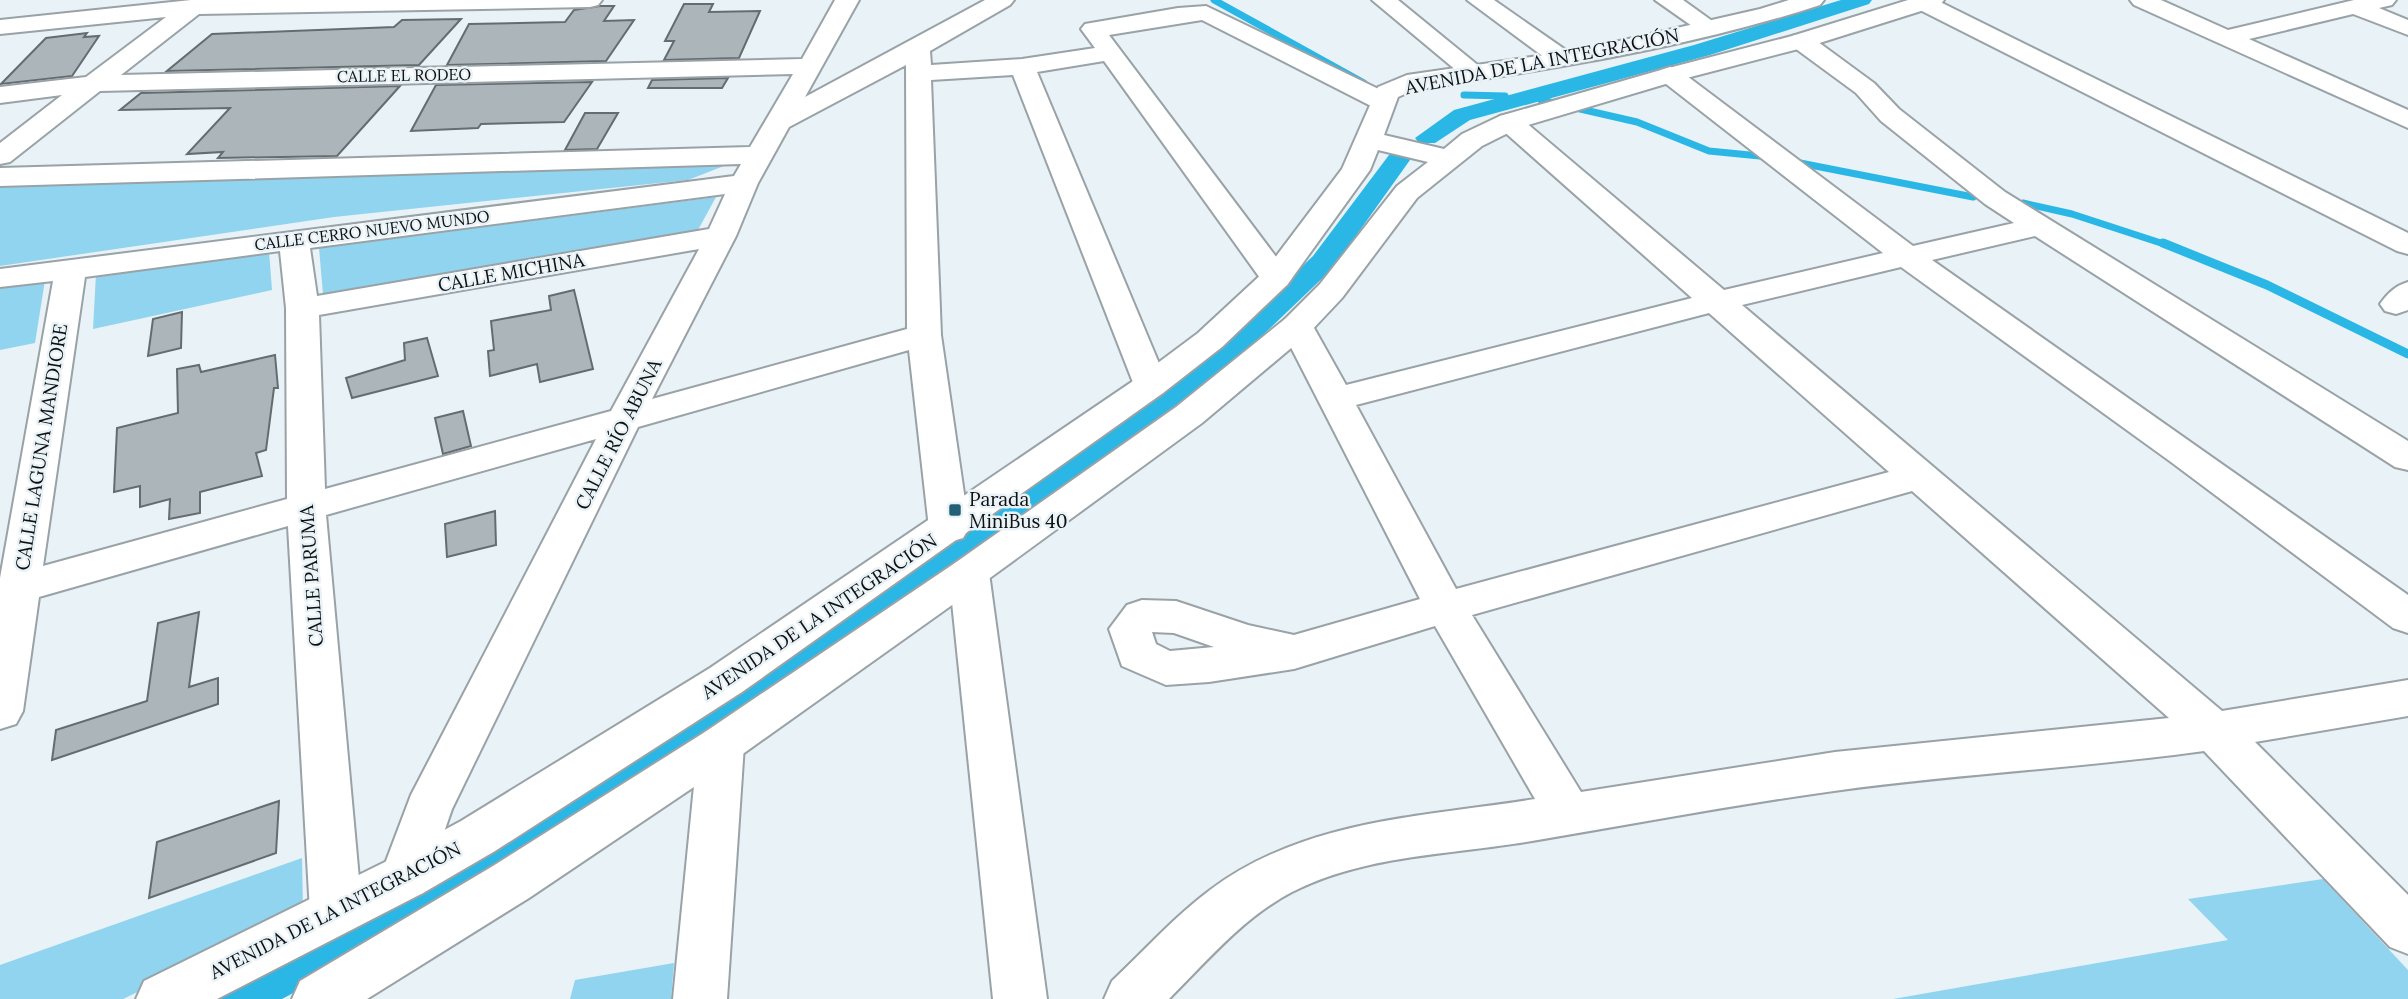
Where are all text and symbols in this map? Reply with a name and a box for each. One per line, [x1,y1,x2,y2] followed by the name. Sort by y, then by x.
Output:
[1402,23,1681,100] street label: AVENIDA DE LA INTEGRACIÓN
[337,64,471,86] street label: CALLE EL RODEO
[253,206,491,254] street label: CALLE CERRO NUEVO MUNDO
[436,247,587,297] street label: CALLE MICHINA
[10,322,72,572] street label: CALLE LAGUNA MANDIORE
[570,354,667,513] street label: CALLE RÍO ABUNA
[969,487,1067,533] place label: Parada MiniBus 40
[947,502,963,518] marker: Parada MiniBus 40
[294,503,328,648] street label: CALLE PARUMA
[696,528,941,704] street label: AVENIDA DE LA INTEGRACIÓN
[204,836,465,984] street label: AVENIDA DE LA INTEGRACIÓN

